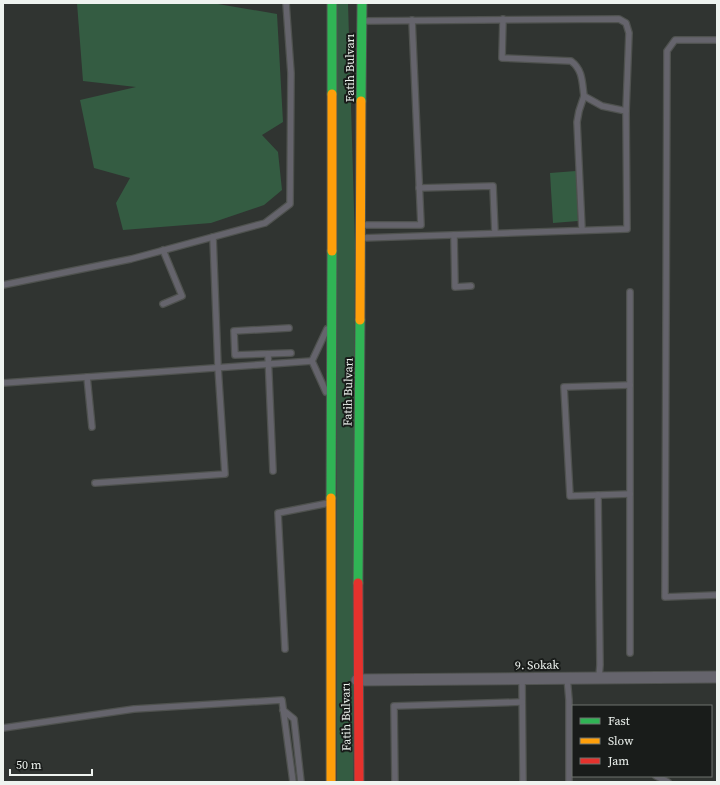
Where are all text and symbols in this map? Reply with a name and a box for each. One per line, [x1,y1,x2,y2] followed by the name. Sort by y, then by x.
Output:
[342,33,358,102] street label: Fatih Bulvarı
[339,357,357,426] street label: Fatih Bulvarı
[515,657,560,673] street label: 9. Sokak
[337,682,355,751] street label: Fatih Bulvarı
[572,705,712,777] legend
[608,713,630,729] text: Fast
[608,733,634,749] text: Slow
[10,751,92,777] scale bar
[607,753,629,769] text: Jam
[16,757,42,773] text: 50 m

